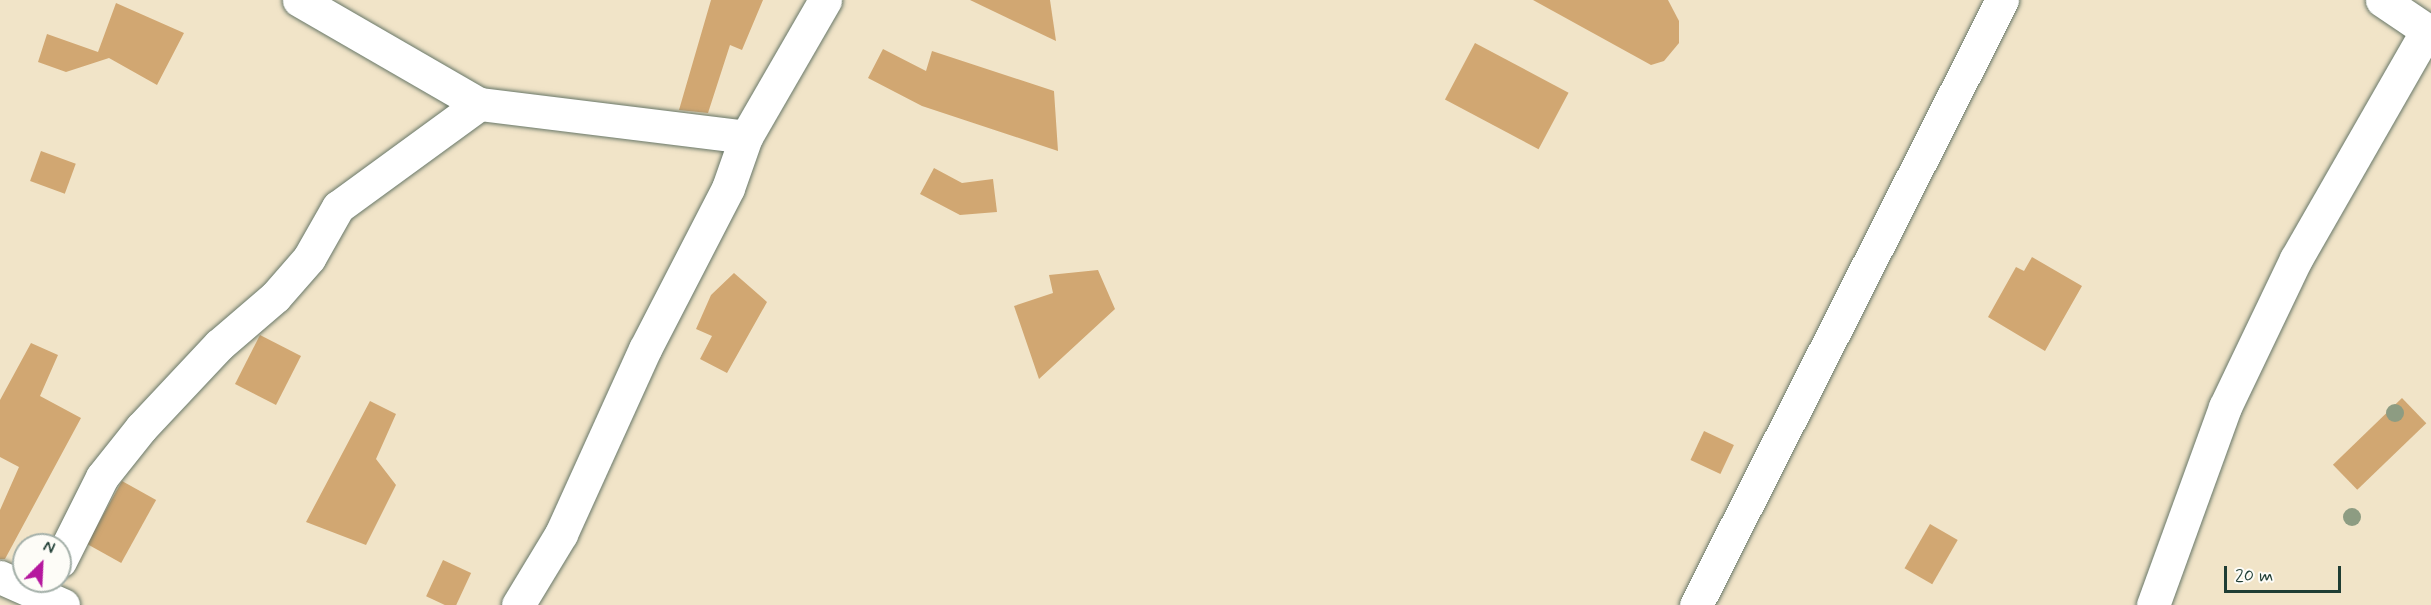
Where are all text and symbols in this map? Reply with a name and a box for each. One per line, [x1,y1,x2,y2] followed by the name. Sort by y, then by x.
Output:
[12,533,72,593] north arrow
[40,536,58,560] text: N
[2227,554,2344,592] scale bar
[2235,564,2273,588] text: 20 m

